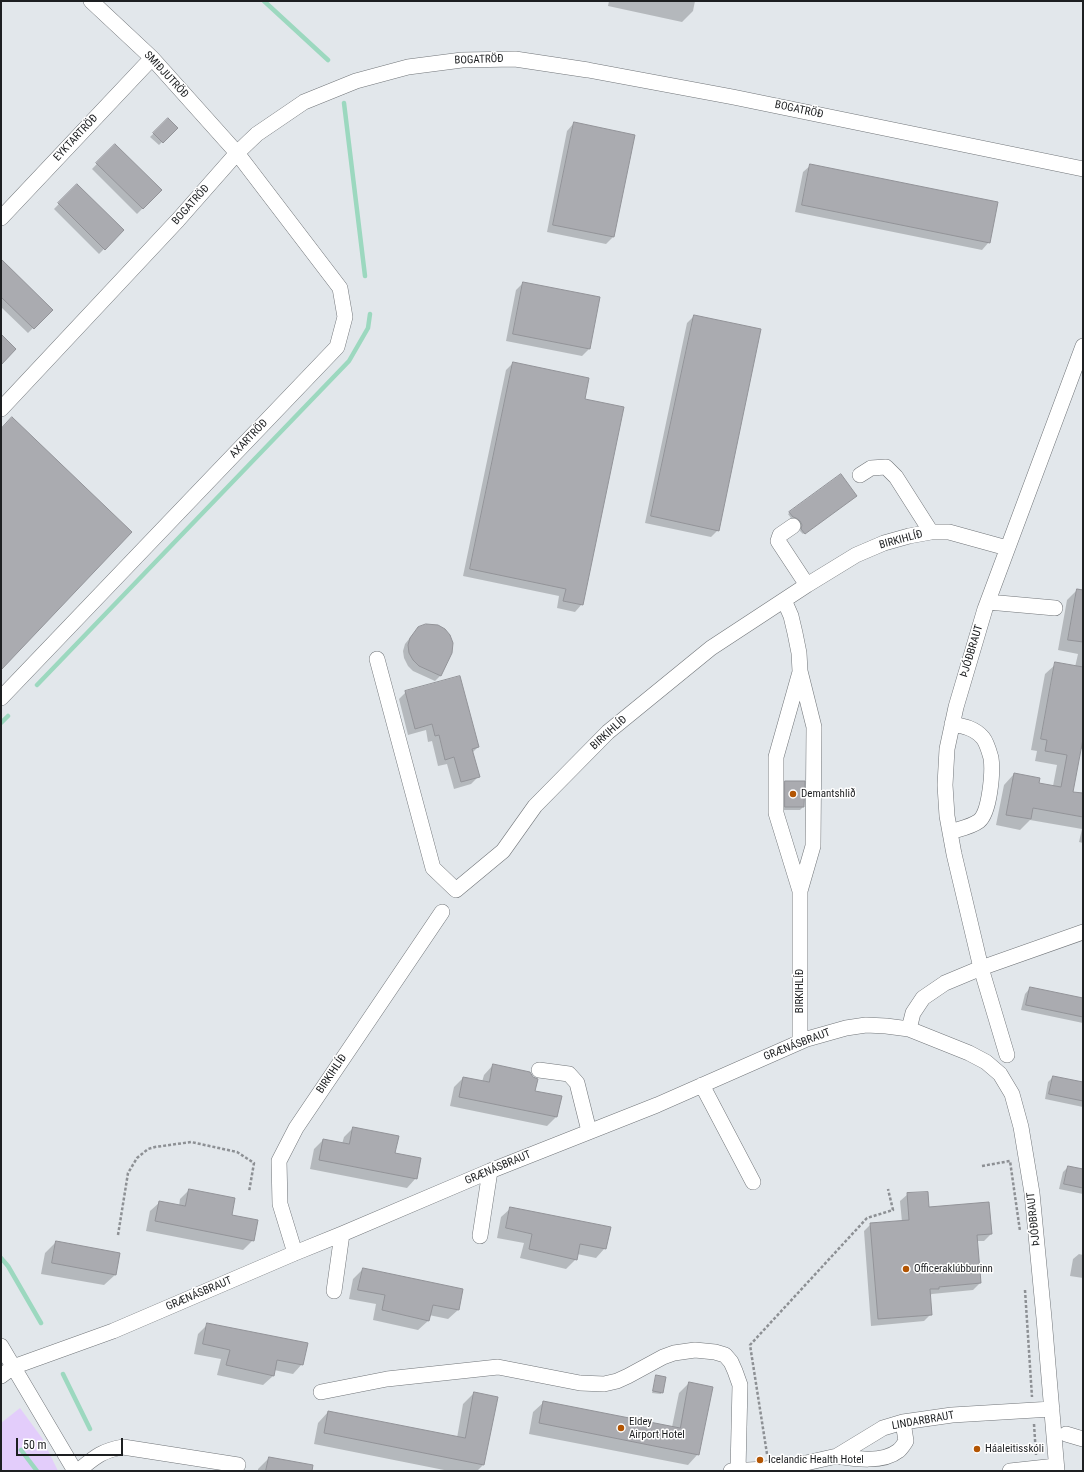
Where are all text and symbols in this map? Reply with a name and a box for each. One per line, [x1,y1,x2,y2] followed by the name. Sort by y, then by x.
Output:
[141,49,191,101] street label: SMIÐJUTRÖÐ
[454,53,504,67] street label: BOGATRÖÐ
[773,98,825,122] street label: BOGATRÖÐ
[51,112,101,164] street label: EYKTARTRÖÐ
[170,182,212,228] street label: BOGATRÖÐ
[227,417,271,461] street label: AXARTRÖÐ
[878,528,924,552] street label: BIRKIHLÍÐ
[958,623,986,679] street label: ÞJÓÐBRAUT
[588,713,630,753] street label: BIRKIHLÍÐ
[801,787,856,801] place label: Demantshlið
[788,789,798,799] marker: Demantshlið
[793,969,807,1013] street label: BIRKIHLÍÐ
[762,1026,832,1064] street label: GRÆNÁSBRAUT
[314,1052,350,1096] street label: BIRKIHLÍÐ
[463,1148,533,1188] street label: GRÆNÁSBRAUT
[1025,1191,1043,1247] street label: ÞJÓÐBRAUT
[914,1262,993,1276] place label: Officeraklúbburinn
[901,1264,911,1274] marker: Officeraklúbburinn
[164,1274,234,1314] street label: GRÆNÁSBRAUT
[891,1409,955,1433] street label: LINDARBRAUT
[629,1415,685,1441] place label: Eldey Airport Hotel
[616,1423,626,1433] marker: Eldey Airport Hotel
[18,1430,125,1456] scale bar
[23,1438,47,1452] text: 50 m
[985,1442,1044,1456] place label: Háaleitisskóli
[972,1444,982,1454] marker: Háaleitisskóli
[768,1453,864,1467] place label: Icelandic Health Hotel
[755,1455,765,1465] marker: Icelandic Health Hotel

